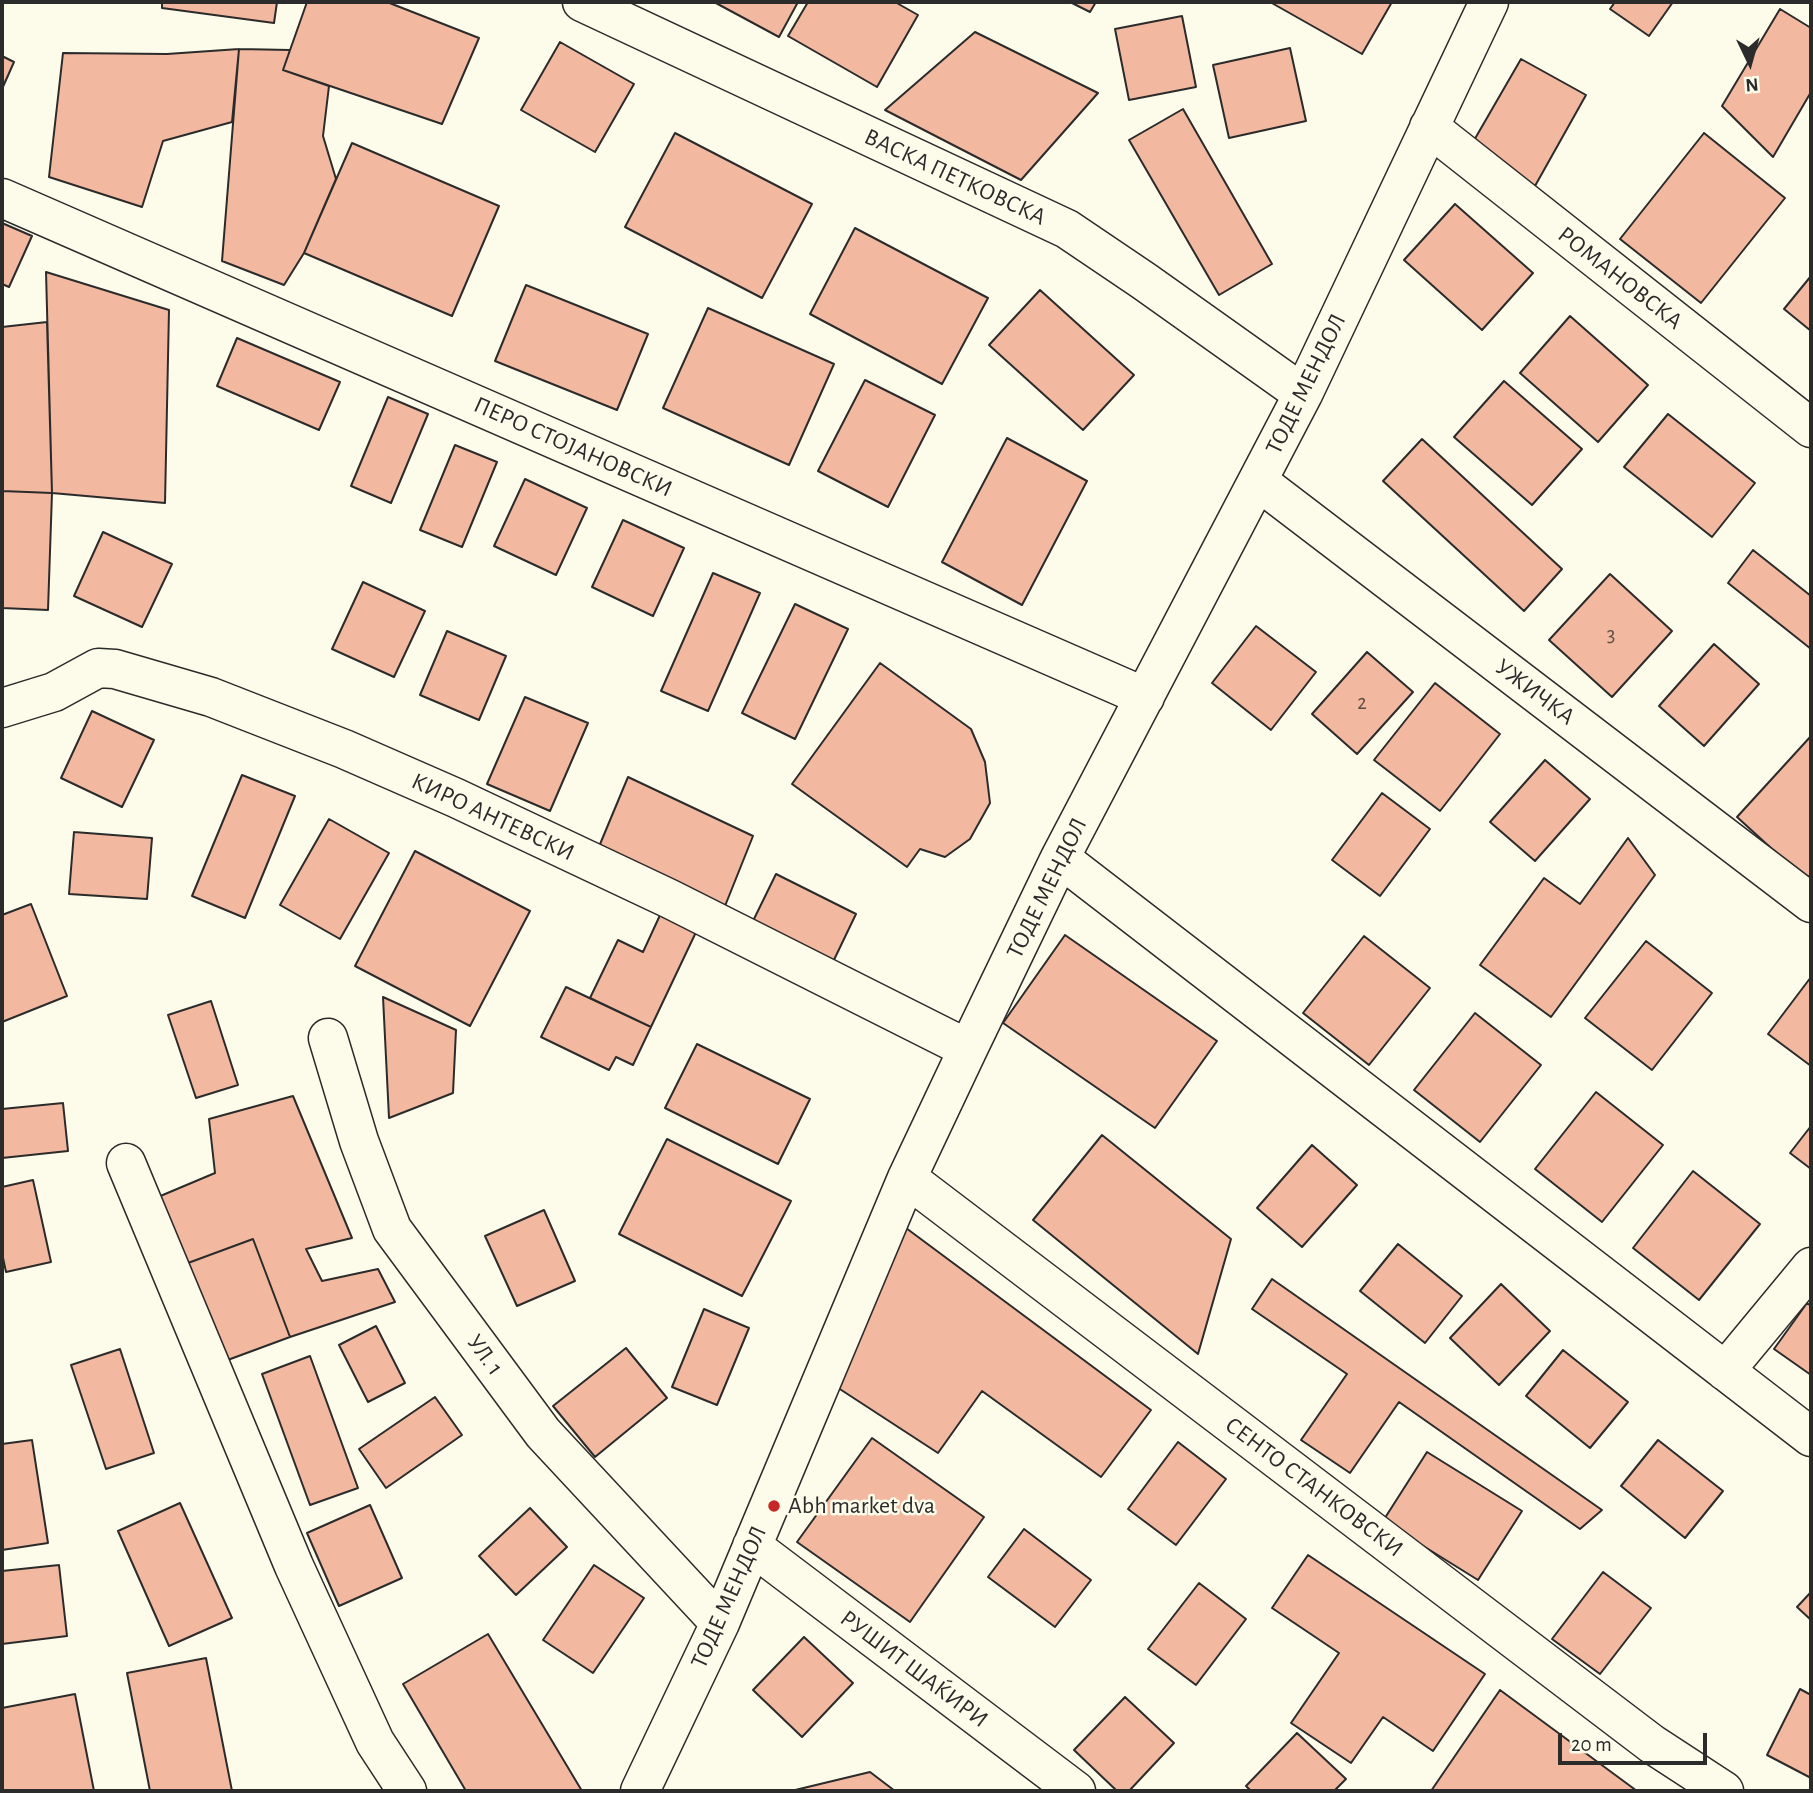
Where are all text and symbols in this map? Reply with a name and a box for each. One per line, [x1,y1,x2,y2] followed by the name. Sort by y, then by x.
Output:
[1715,28,1785,98] north arrow
[1744,74,1759,94] text: N
[859,122,1051,232] street label: ВАСКА ПЕТКОВСКА
[1552,220,1688,336] street label: РОМАНОВСКА
[1260,309,1352,459] street label: ТОДЕ МЕНДОЛ
[469,390,677,504] street label: ПЕРО СТОЈАНОВСКИ
[1607,622,1615,648] house number: 3
[1490,653,1580,731] street label: УЖИЧКА
[1357,690,1367,716] house number: 2
[407,767,579,867] street label: КИРО АНТЕВСКИ
[1001,813,1093,963] street label: ТОДЕ МЕНДОЛ
[460,1329,510,1381] street label: УЛ. 1
[1219,1411,1409,1563] street label: СЕНТО СТАНКОВСКИ
[788,1492,935,1520] place label: Abh market dva
[766,1498,782,1514] marker: Abh market dva
[685,1521,773,1673] street label: ТОДЕ МЕНДОЛ
[834,1604,994,1734] street label: РУШИТ ШАЌИРИ
[1561,1720,1710,1764] scale bar
[1571,1734,1612,1755] text: 20 m

